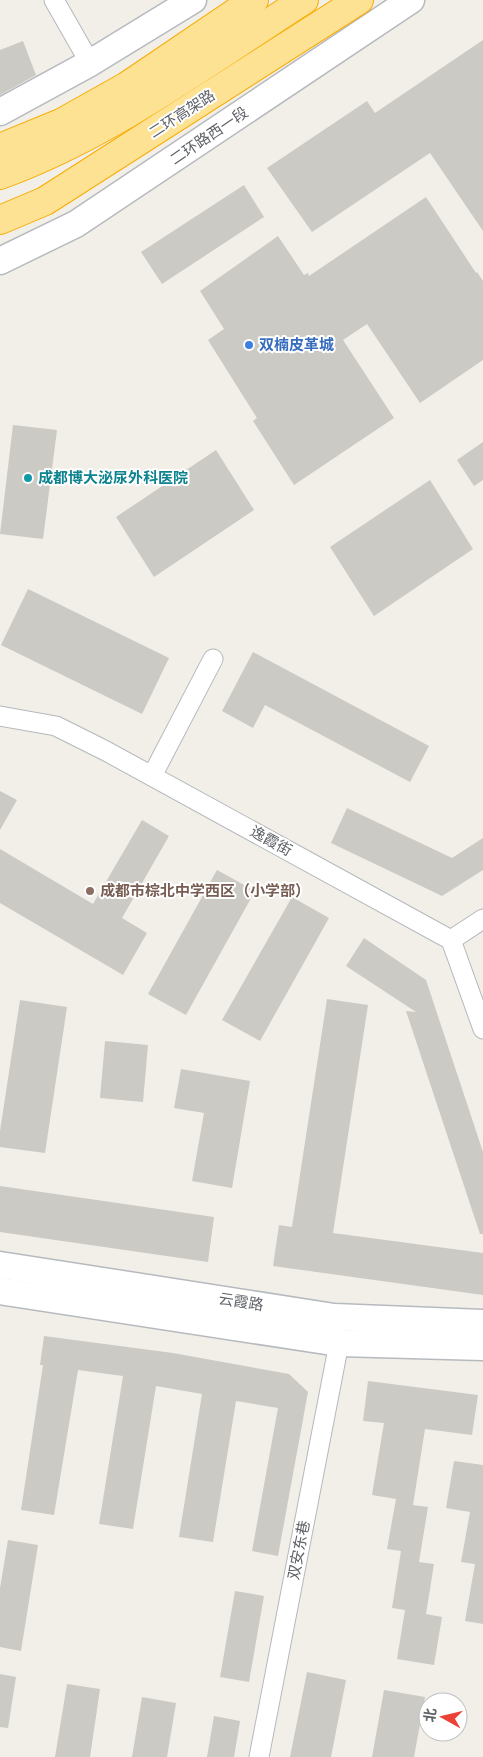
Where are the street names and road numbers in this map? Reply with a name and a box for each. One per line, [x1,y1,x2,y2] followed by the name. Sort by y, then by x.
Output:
[145,84,218,142] street label: 二环高架路
[166,102,251,169] street label: 二环路西一段
[247,820,296,860] street label: 逸霞街
[217,1288,265,1314] street label: 云霞路
[282,1518,314,1581] street label: 双安东巷

